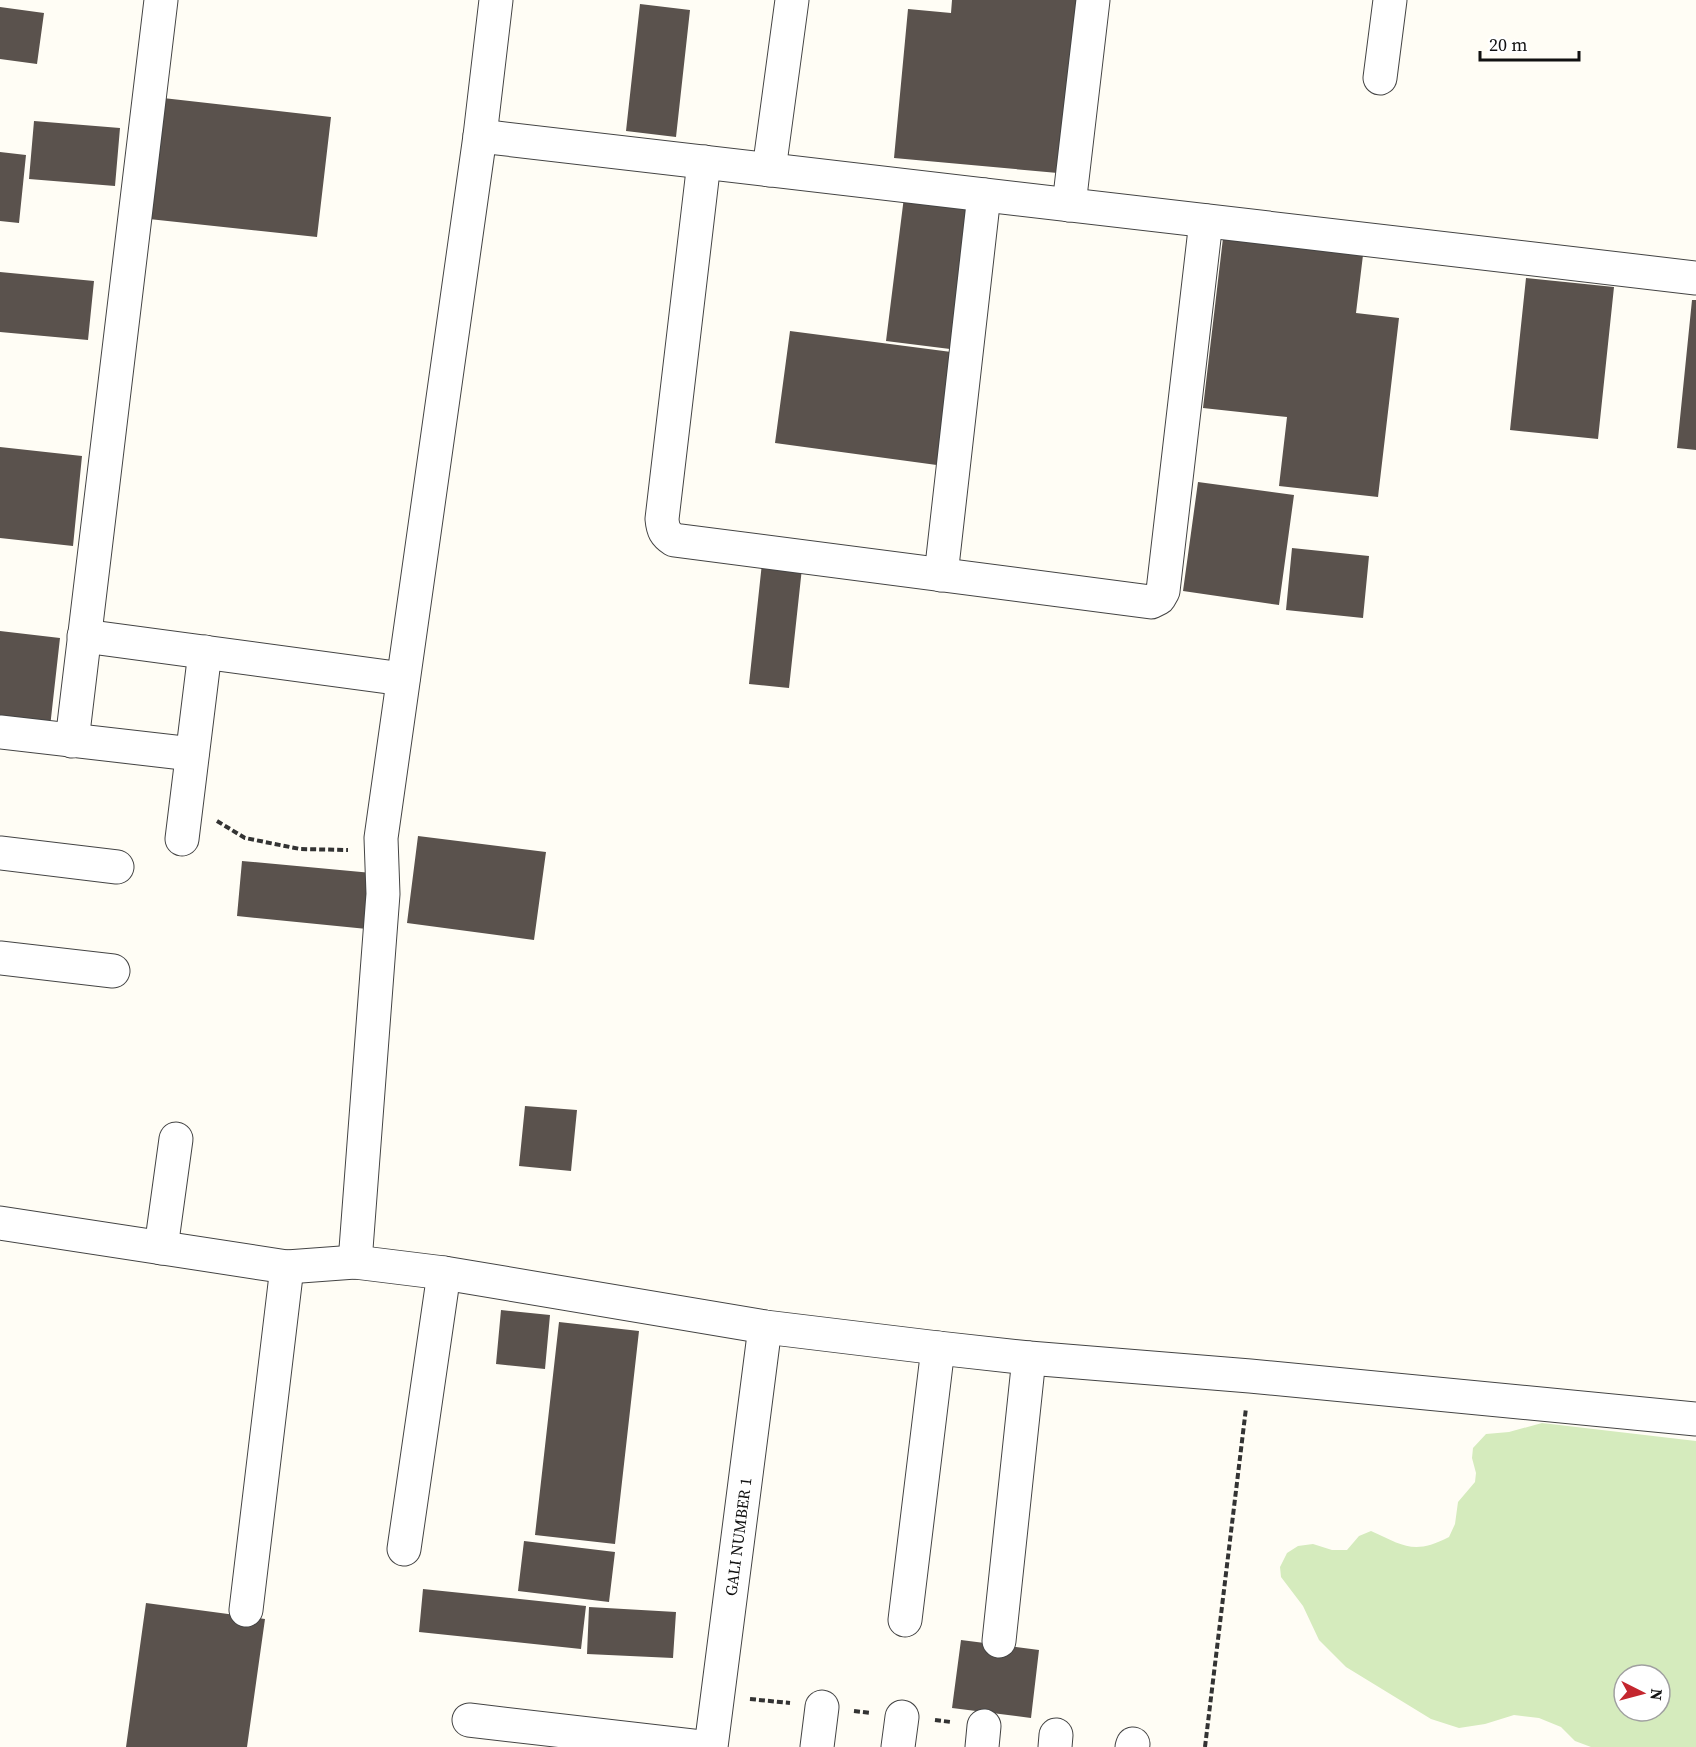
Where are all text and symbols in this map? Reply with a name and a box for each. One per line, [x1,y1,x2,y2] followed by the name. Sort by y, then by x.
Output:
[1480,24,1579,62] scale bar
[1489,32,1527,57] text: 20 m
[720,1476,757,1597] street label: GALI NUMBER 1
[1612,1663,1672,1723] north arrow
[1645,1688,1668,1702] text: N

